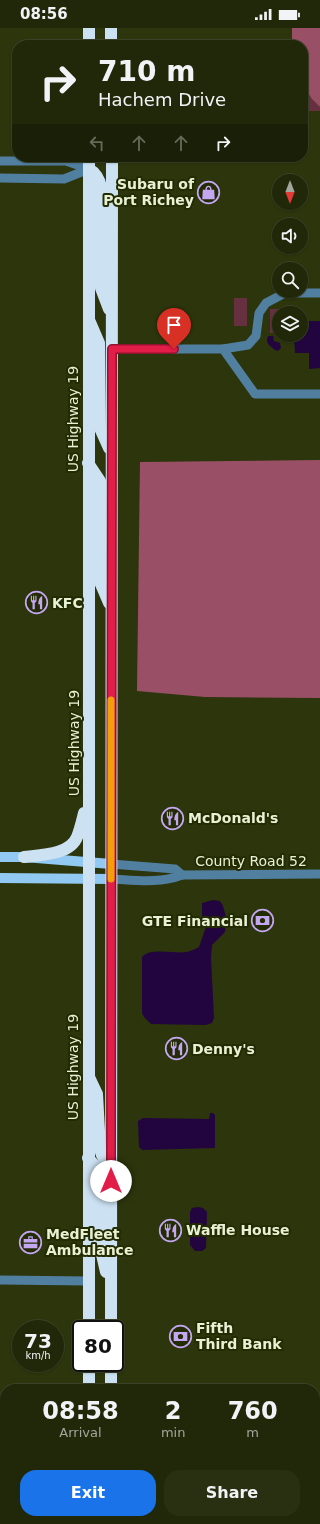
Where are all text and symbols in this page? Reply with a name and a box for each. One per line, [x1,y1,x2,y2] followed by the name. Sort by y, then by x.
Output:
[20,5,68,23] text: 08:56
[98,55,195,88] text: 710 m
[32,56,84,108] icon: right
[98,89,226,110] text: Hachem Drive
[86,132,108,154] icon: left
[128,132,150,154] icon: ahead
[170,132,192,154] icon: ahead
[212,132,234,154] icon: right
[272,174,308,210] north arrow
[272,174,308,342] map controls
[103,176,195,208] place label: Subaru of Port Richey
[196,179,222,205] shop icon: Subaru of Port Richey
[272,218,308,254] button: sound
[272,262,308,298] button: search
[272,306,308,342] button: layers
[157,308,191,349] pin
[163,314,185,336] icon: arrive
[65,366,81,472] street label: US Highway 19
[24,590,50,616] restaurant icon: KFC
[52,595,83,611] place label: KFC
[66,690,82,796] street label: US Highway 19
[159,805,185,831] restaurant icon: McDonald's
[188,810,278,826] place label: McDonald's
[195,853,307,869] street label: County Road 52
[250,908,276,934] bank icon: GTE Financial
[142,913,248,929] place label: GTE Financial
[65,1014,81,1120] street label: US Highway 19
[163,1036,189,1062] restaurant icon: Denny's
[192,1041,255,1057] place label: Denny's
[90,1160,132,1202] position arrow
[157,1217,183,1243] restaurant icon: Waffle House
[186,1222,290,1238] place label: Waffle House
[46,1226,133,1258] place label: MedFleet Ambulance
[18,1229,44,1255] office icon: MedFleet Ambulance
[72,1320,124,1372] speed limit sign: 80
[196,1320,282,1352] place label: Fifth Third Bank
[167,1323,193,1349] bank icon: Fifth Third Bank
[24,1329,52,1353] text: 73
[25,1350,51,1361] text: km/h
[42,1397,119,1425] text: 08:58
[165,1397,181,1425] text: 2
[228,1397,278,1425] text: 760
[59,1425,102,1440] text: Arrival
[161,1425,185,1440] text: min
[246,1425,259,1440] text: m
[20,1470,156,1516] button: Exit
[164,1470,300,1516] button: Share

